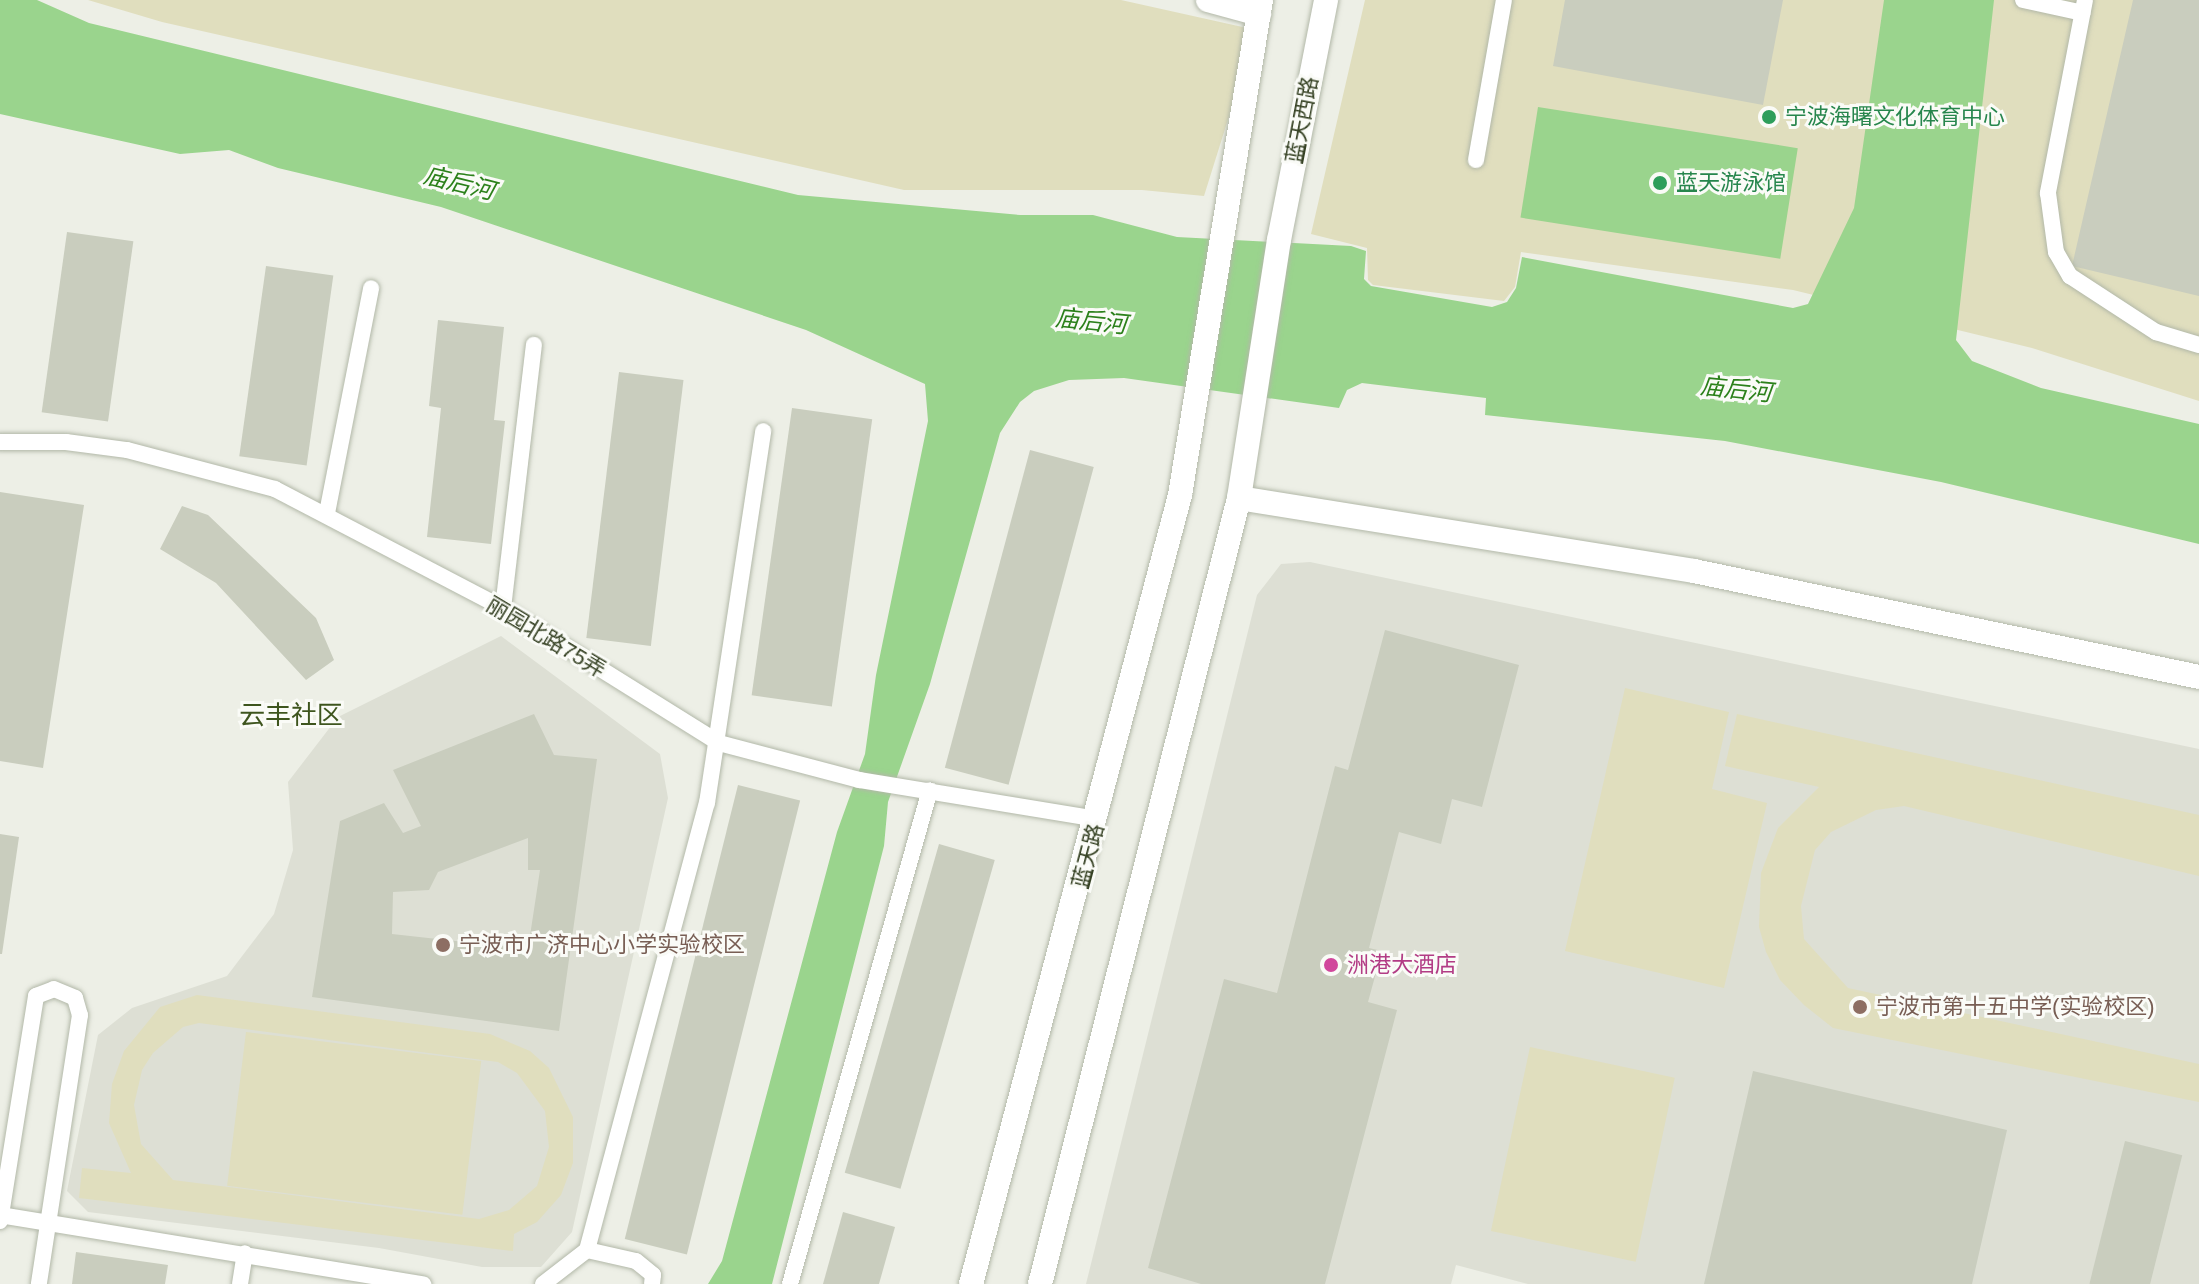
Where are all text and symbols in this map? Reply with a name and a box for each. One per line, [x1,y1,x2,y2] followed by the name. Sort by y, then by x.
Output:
[1281,74,1323,166] street label: 蓝天西路
[1785,104,2005,130] place label: 宁波海曙文化体育中心
[1760,108,1778,126] marker: 宁波海曙文化体育中心
[421,160,497,206] water label: 庙后河
[1676,170,1786,196] place label: 蓝天游泳馆
[1651,174,1669,192] marker: 蓝天游泳馆
[1054,303,1128,339] water label: 庙后河
[1699,371,1773,407] water label: 庙后河
[482,591,610,683] street label: 丽园北路75弄
[239,700,343,732] district label: 云丰社区
[1067,821,1109,891] street label: 蓝天路
[459,932,745,958] place label: 宁波市广济中心小学实验校区
[434,936,452,954] marker: 宁波市广济中心小学实验校区
[1347,952,1457,978] place label: 洲港大酒店
[1322,956,1340,974] marker: 洲港大酒店
[1876,994,2155,1020] place label: 宁波市第十五中学(实验校区)
[1851,998,1869,1016] marker: 宁波市第十五中学(实验校区)

